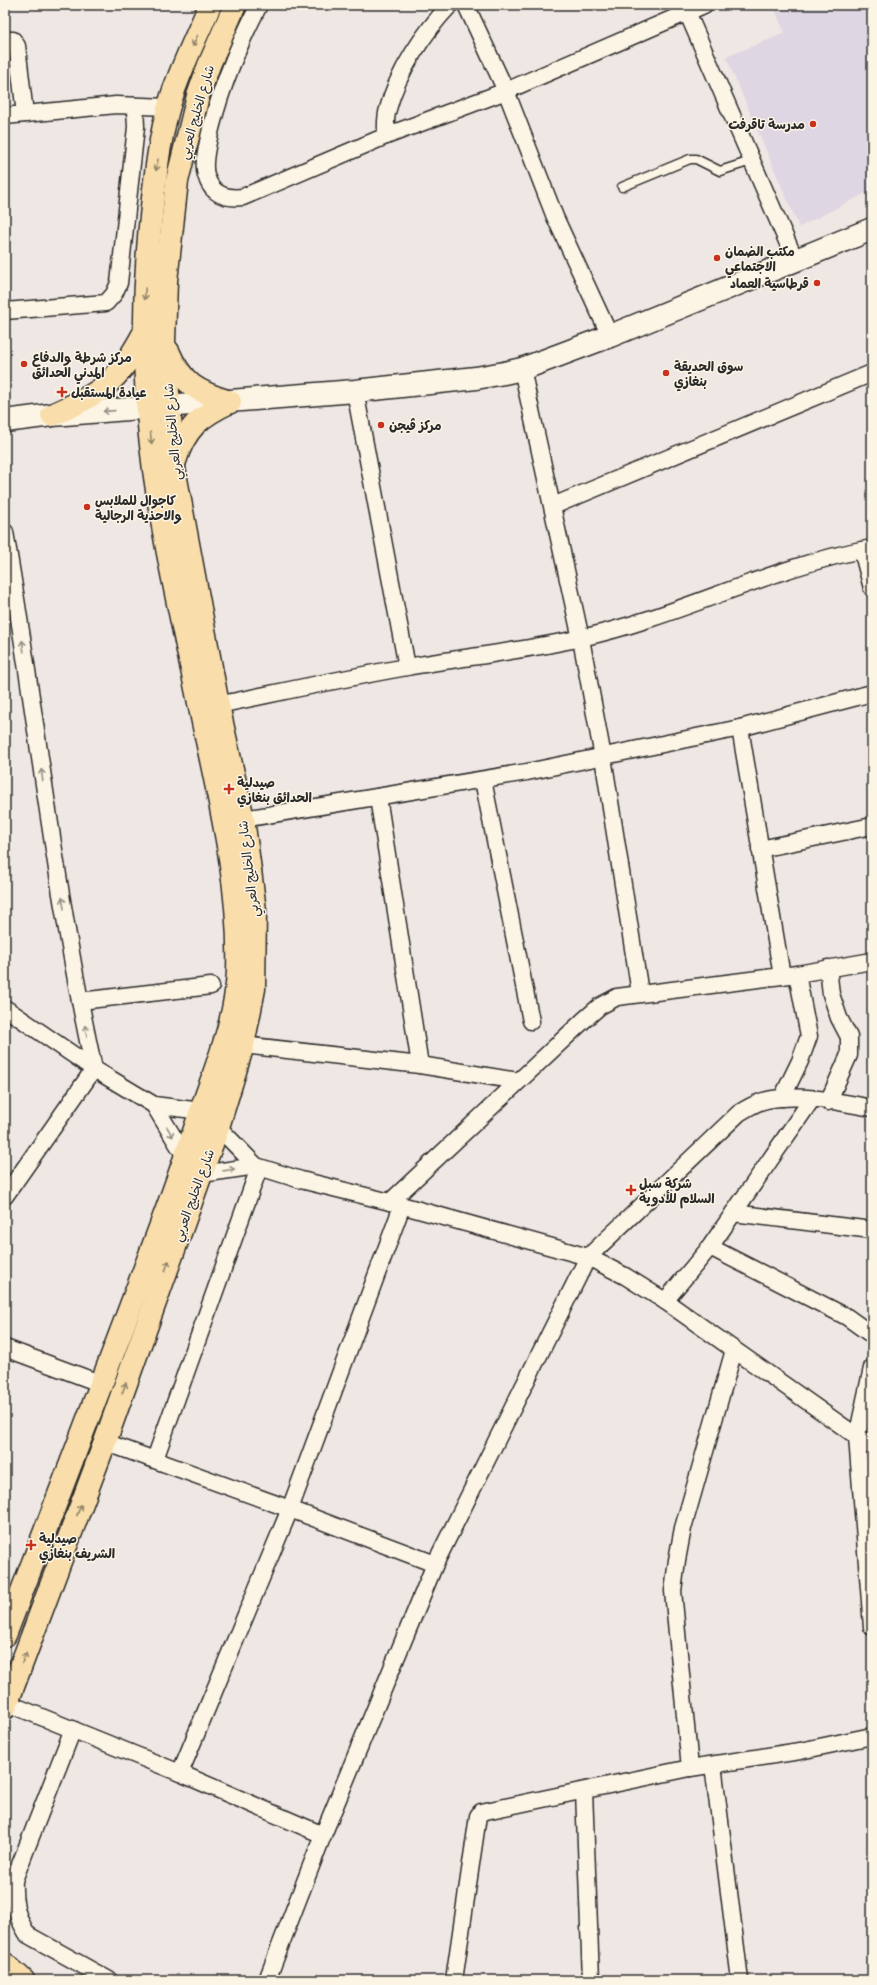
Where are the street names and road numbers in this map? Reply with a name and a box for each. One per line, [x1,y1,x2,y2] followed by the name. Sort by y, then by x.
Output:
[175,63,221,162] street label: شارع الخليج العربي
[160,382,188,481] street label: شارع الخليج العربي
[234,819,266,918] street label: شارع الخليج العربي
[169,1147,221,1245] street label: شارع الخليج العربي

